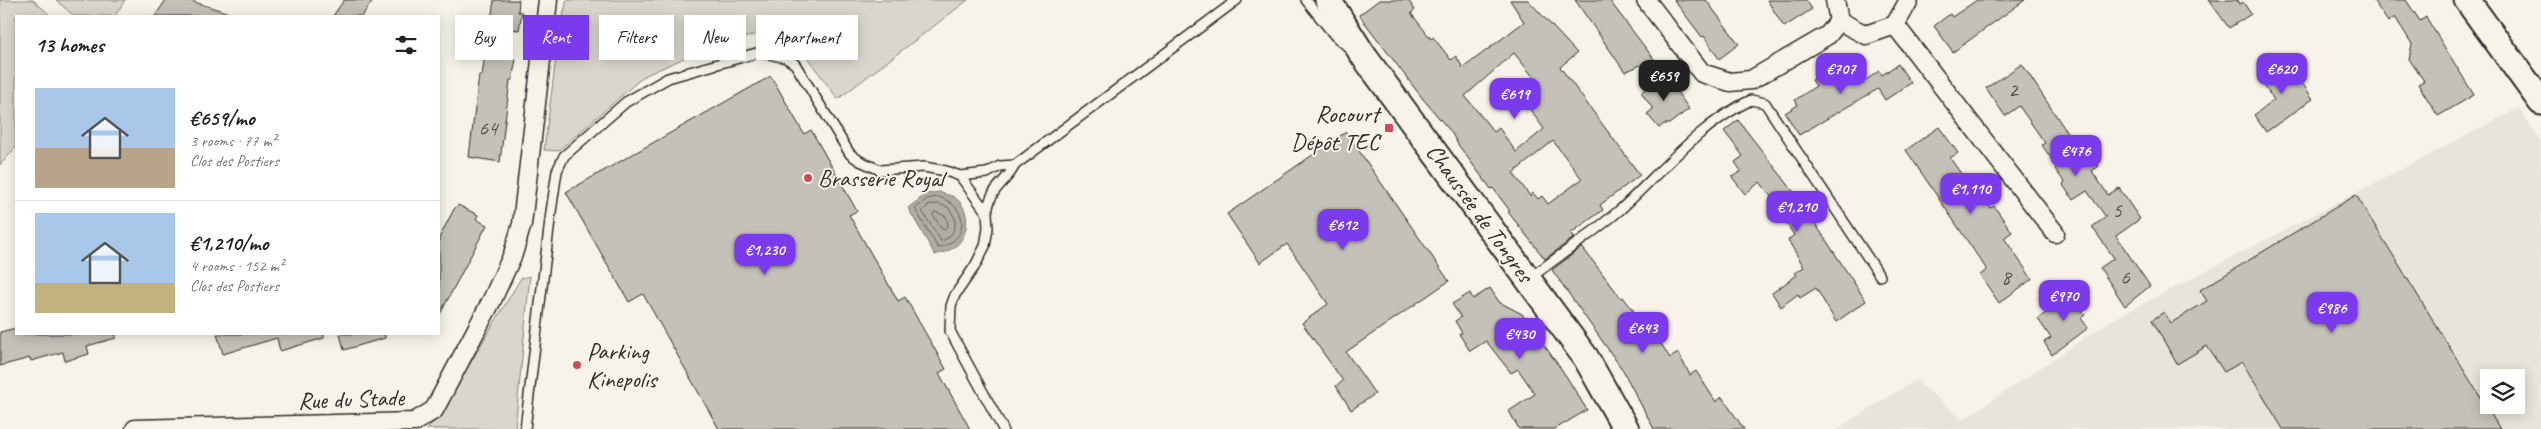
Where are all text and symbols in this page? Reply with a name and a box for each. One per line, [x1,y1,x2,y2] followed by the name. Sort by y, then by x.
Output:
[455,15,513,60] chip: Buy
[523,15,589,60] chip: Rent
[599,15,674,60] chip: Filters
[684,15,746,60] chip: New
[756,15,858,60] chip: Apartment
[392,31,420,59] icon: filters
[35,32,104,58] text: 13 homes
[1811,52,1871,95] pin: €707
[2252,52,2312,95] pin: €620
[1634,59,1694,102] pin: €659
[1827,59,1855,79] text: €707
[2267,59,2297,79] text: €620
[1650,66,1678,86] text: €659
[2008,77,2019,103] house number: 2
[1485,78,1545,120] pin: €619
[1501,84,1529,104] text: €619
[1291,99,1382,157] place label: Rocourt Dépôt TEC
[190,105,255,131] text: €659/mo
[75,108,135,168] icon: home
[479,115,500,141] house number: 64
[1383,122,1395,134] marker: Rocourt Dépôt TEC
[190,131,276,151] text: 3 rooms · 77 m²
[2046,134,2106,177] pin: €476
[1420,138,1541,290] street label: Chaussée de Tongres
[2061,141,2091,161] text: €476
[190,151,279,171] text: Clos des Postiers
[818,163,948,193] place label: Brasserie Royal
[802,172,814,184] marker: Brasserie Royal
[1930,172,2012,215] pin: €1,110
[1951,179,1991,199] text: €1,110
[1756,190,1838,233] pin: €1,210
[1777,197,1817,217] text: €1,210
[2112,197,2123,223] house number: 5
[1313,208,1373,251] pin: €612
[1328,215,1358,235] text: €612
[190,230,268,256] text: €1,210/mo
[75,233,135,293] icon: home
[724,234,806,276] pin: €1,230
[745,240,785,260] text: €1,230
[190,256,284,276] text: 4 rooms · 152 m²
[2001,264,2013,290] house number: 8
[2120,264,2130,290] house number: 6
[190,276,279,296] text: Clos des Postiers
[2034,280,2094,322] pin: €970
[2050,286,2078,306] text: €970
[2302,292,2362,334] pin: €986
[2318,298,2346,318] text: €986
[1613,312,1673,354] pin: €643
[1490,318,1550,360] pin: €430
[1628,318,1658,338] text: €643
[1506,324,1534,344] text: €430
[587,336,659,394] place label: Parking Kinepolis
[571,359,583,371] marker: Parking Kinepolis
[2480,369,2525,414] map controls
[2480,369,2525,414] button: layers
[297,382,407,416] street label: Rue du Stade

